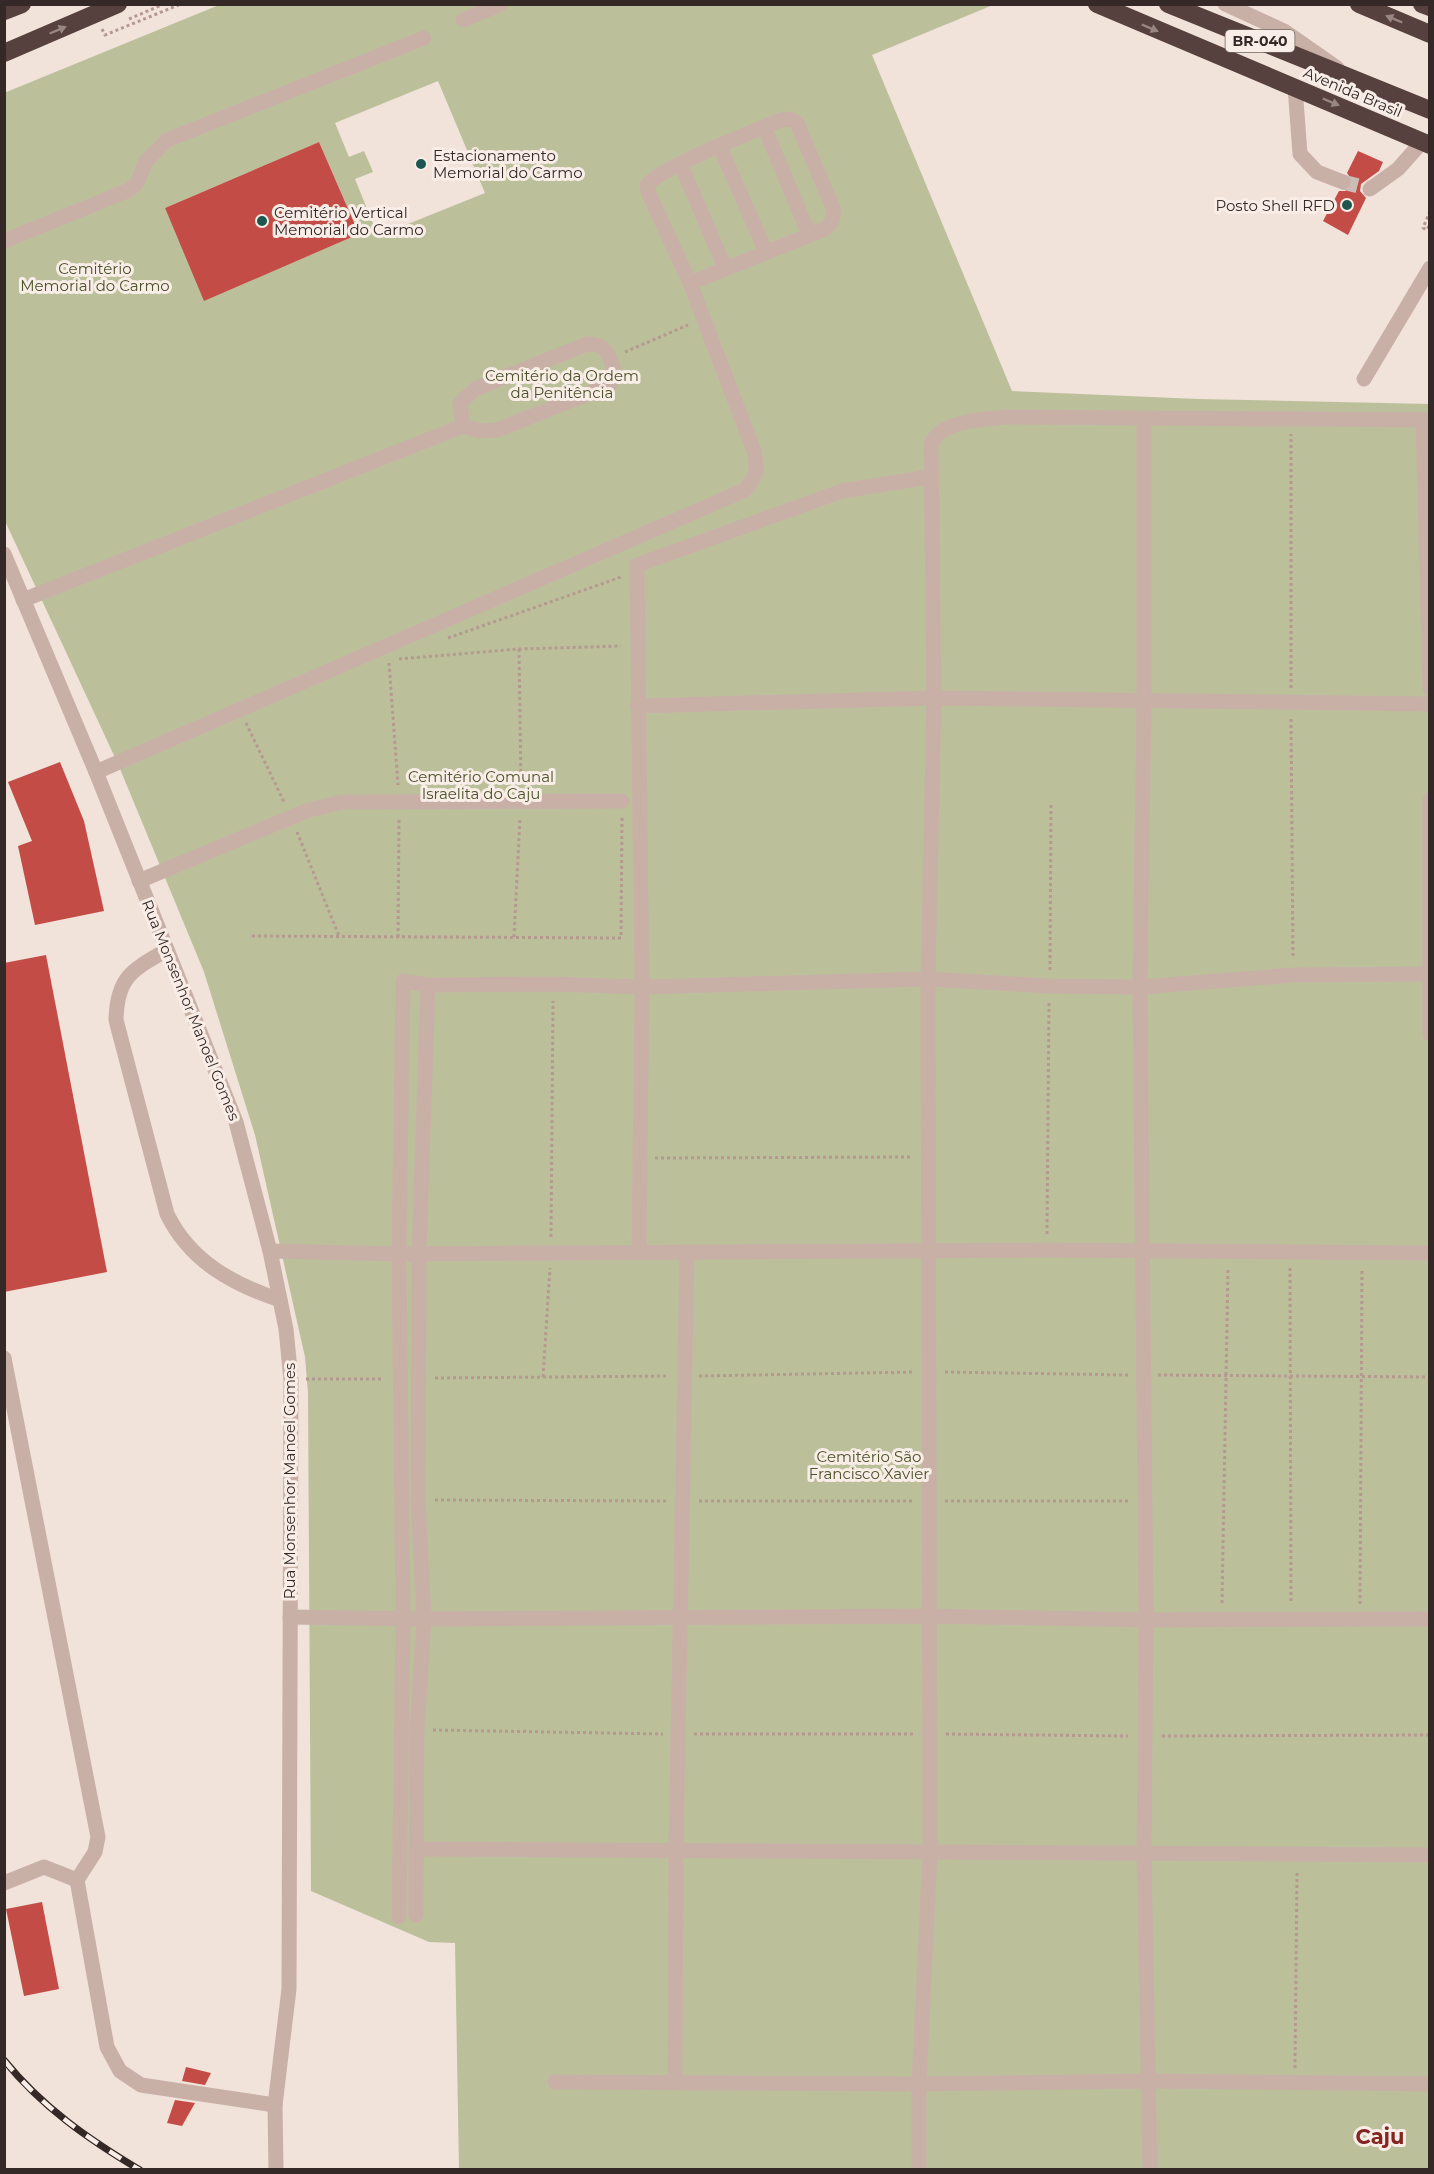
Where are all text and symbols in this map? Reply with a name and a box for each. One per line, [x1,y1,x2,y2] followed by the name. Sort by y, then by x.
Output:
[1385,14,1403,24] one-way arrow
[1142,23,1159,32] one-way arrow
[50,25,68,35] one-way arrow
[1226,30,1294,52] road number: BR-040
[1301,63,1405,121] street label: Avenida Brasil
[1322,97,1340,107] one-way arrow
[433,146,583,182] place label: Estacionamento Memorial do Carmo
[414,157,428,171] marker: Estacionamento Memorial do Carmo
[1215,196,1335,215] place label: Posto Shell RFD
[1340,198,1354,212] marker: Posto Shell RFD
[274,203,424,239] place label: Cemitério Vertical Memorial do Carmo
[255,214,269,228] marker: Cemitério Vertical Memorial do Carmo
[20,259,170,295] park label: Cemitério Memorial do Carmo
[485,366,639,402] park label: Cemitério da Ordem da Penitência
[408,767,554,803] park label: Cemitério Comunal Israelita do Caju
[138,897,244,1123] street label: Rua Monsenhor Manoel Gomes
[280,1363,299,1599] street label: Rua Monsenhor Manoel Gomes
[809,1447,929,1483] park label: Cemitério São Francisco Xavier
[1356,2124,1404,2149] district label: Caju

